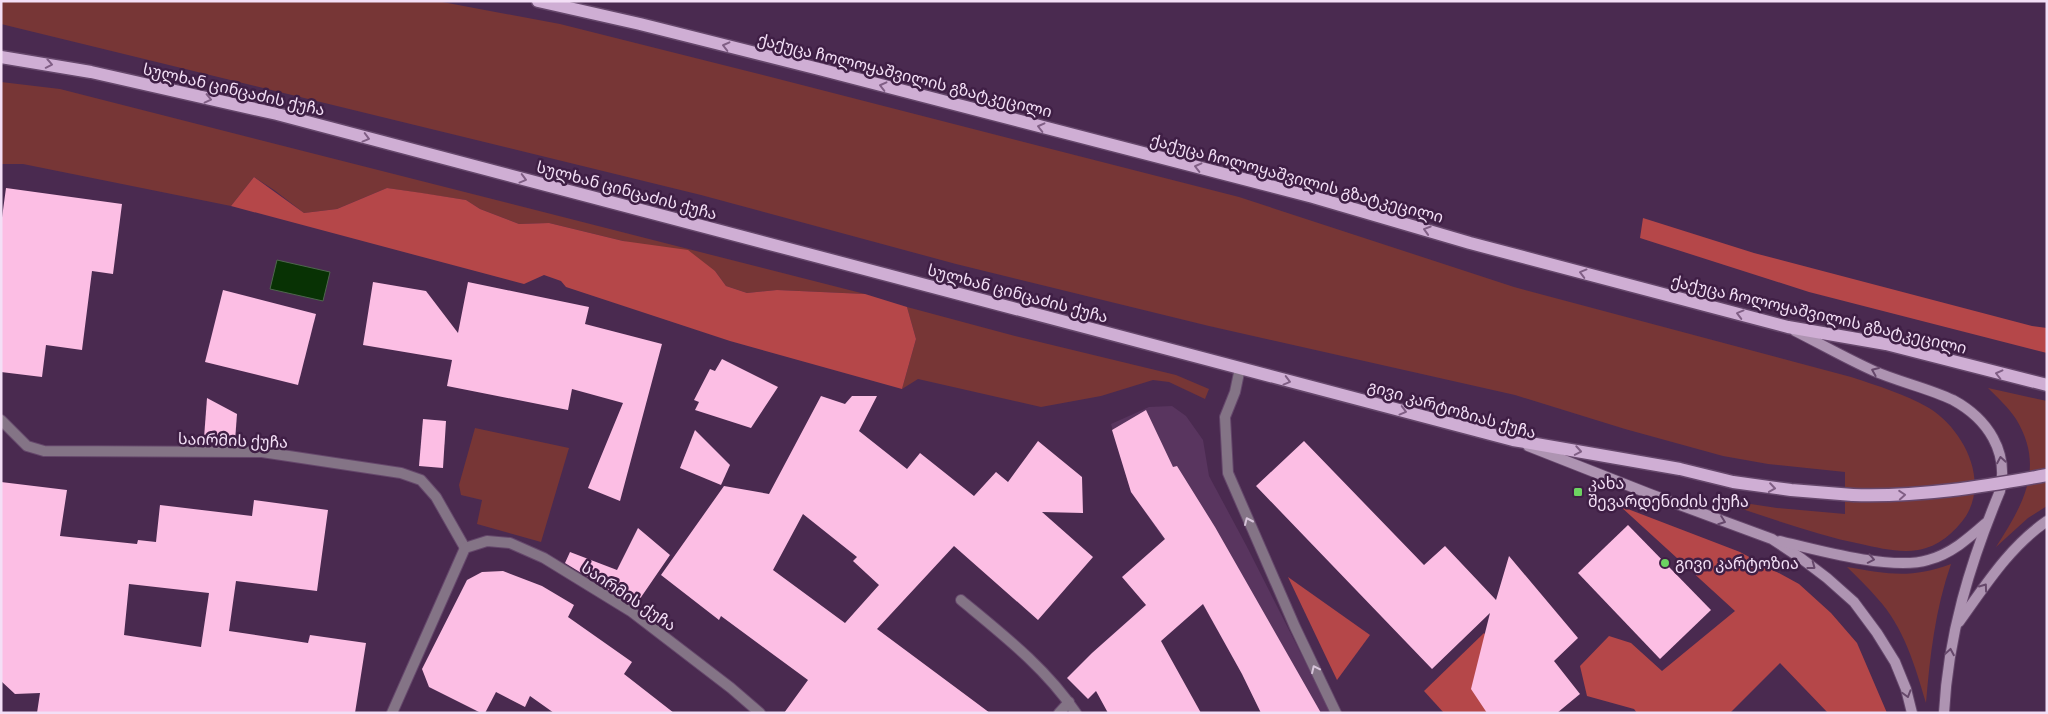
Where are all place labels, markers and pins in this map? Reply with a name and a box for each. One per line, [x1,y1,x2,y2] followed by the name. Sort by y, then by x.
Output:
[1588,473,1749,512] place label: კახა შევარდენიძის ქუჩა
[1572,486,1584,498] marker: კახა შევარდენიძის ქუჩა
[1675,553,1799,573] place label: გივი კარტოზია
[1659,557,1671,569] marker: გივი კარტოზია

